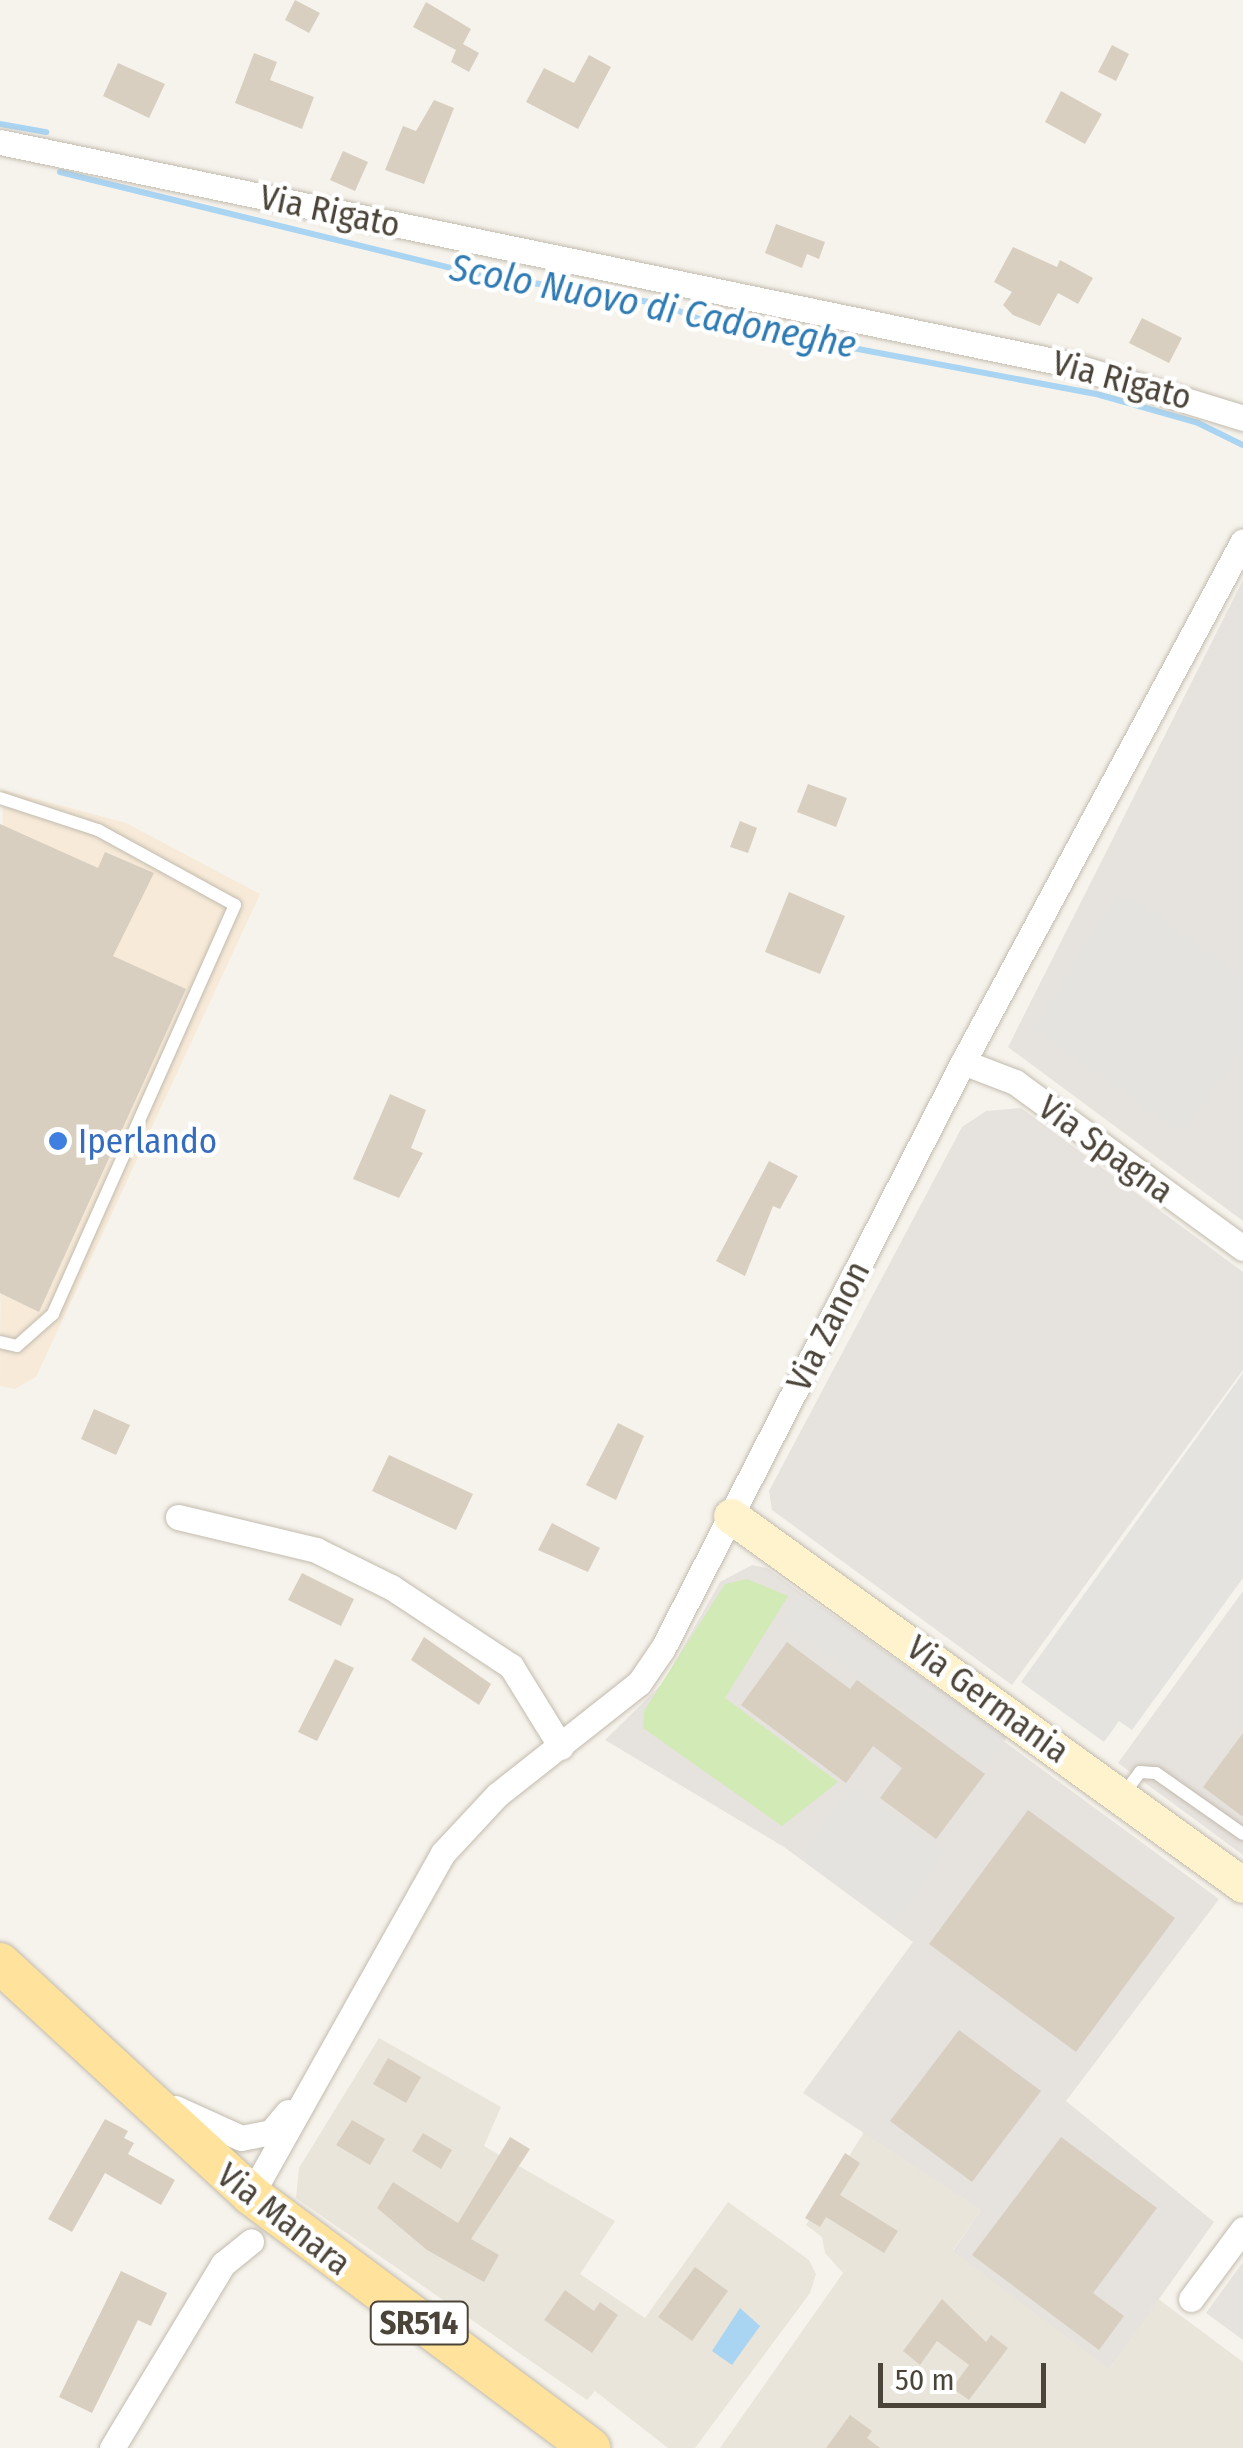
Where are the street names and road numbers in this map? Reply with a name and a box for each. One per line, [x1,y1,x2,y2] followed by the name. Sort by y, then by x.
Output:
[256,176,404,246] street label: Via Rigato
[1048,341,1196,419] street label: Via Rigato
[1030,1086,1182,1212] street label: Via Spagna
[777,1254,879,1398] street label: Via Zanon
[899,1626,1077,1772] street label: Via Germania
[209,2154,359,2284] street label: Via Manara
[369,2296,469,2350] road number: SR514

